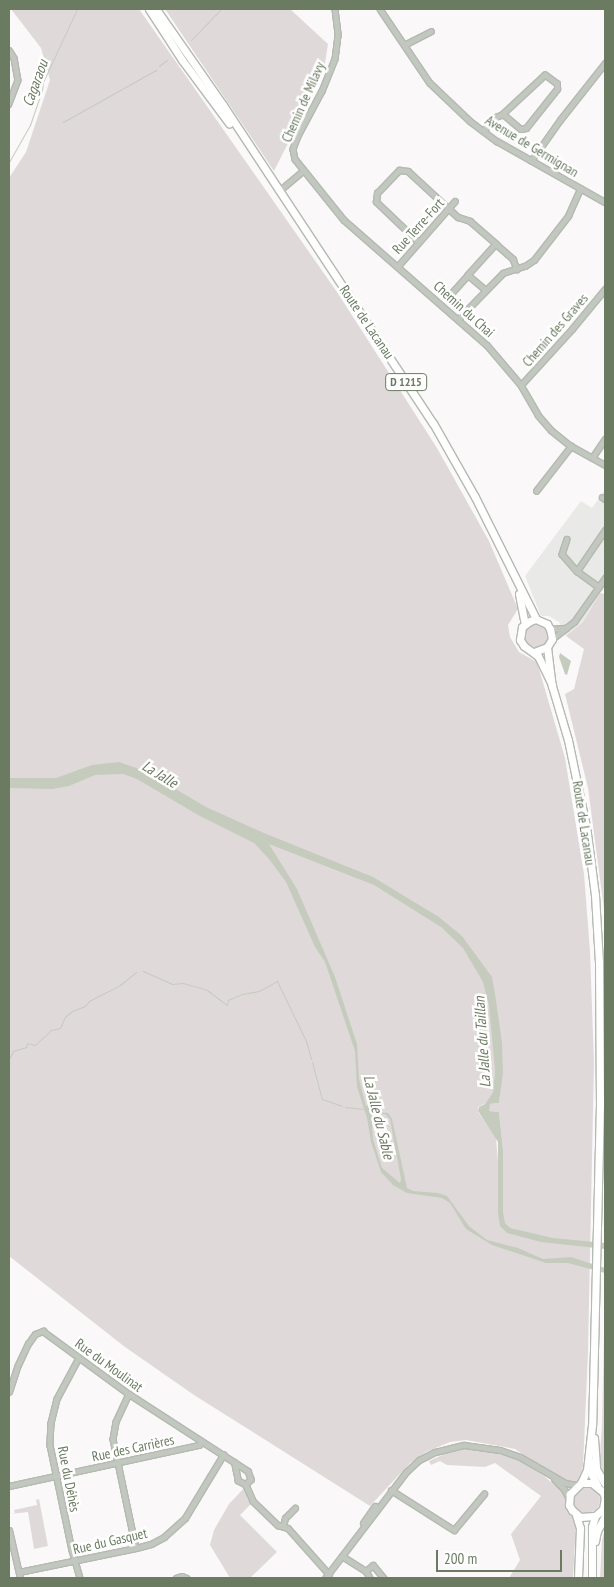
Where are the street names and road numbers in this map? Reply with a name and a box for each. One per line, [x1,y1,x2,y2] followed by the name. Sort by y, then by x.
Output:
[278,59,328,145] street label: Chemin de Milavy
[482,112,582,180] street label: Avenue de Germignan
[388,195,448,257] street label: Rue Terre-Fort
[430,277,498,341] street label: Chemin du Chai
[336,282,398,362] street label: Route de Lacanau
[519,290,591,370] street label: Chemin des Graves
[385,372,427,392] road number: D 1215
[569,780,599,866] street label: Route de Lacanau
[72,1335,146,1395] street label: Rue du Moulinat
[90,1431,176,1465] street label: Rue des Carrières
[54,1445,84,1513] street label: Rue du Déhès
[71,1524,149,1558] street label: Rue du Gasquet

